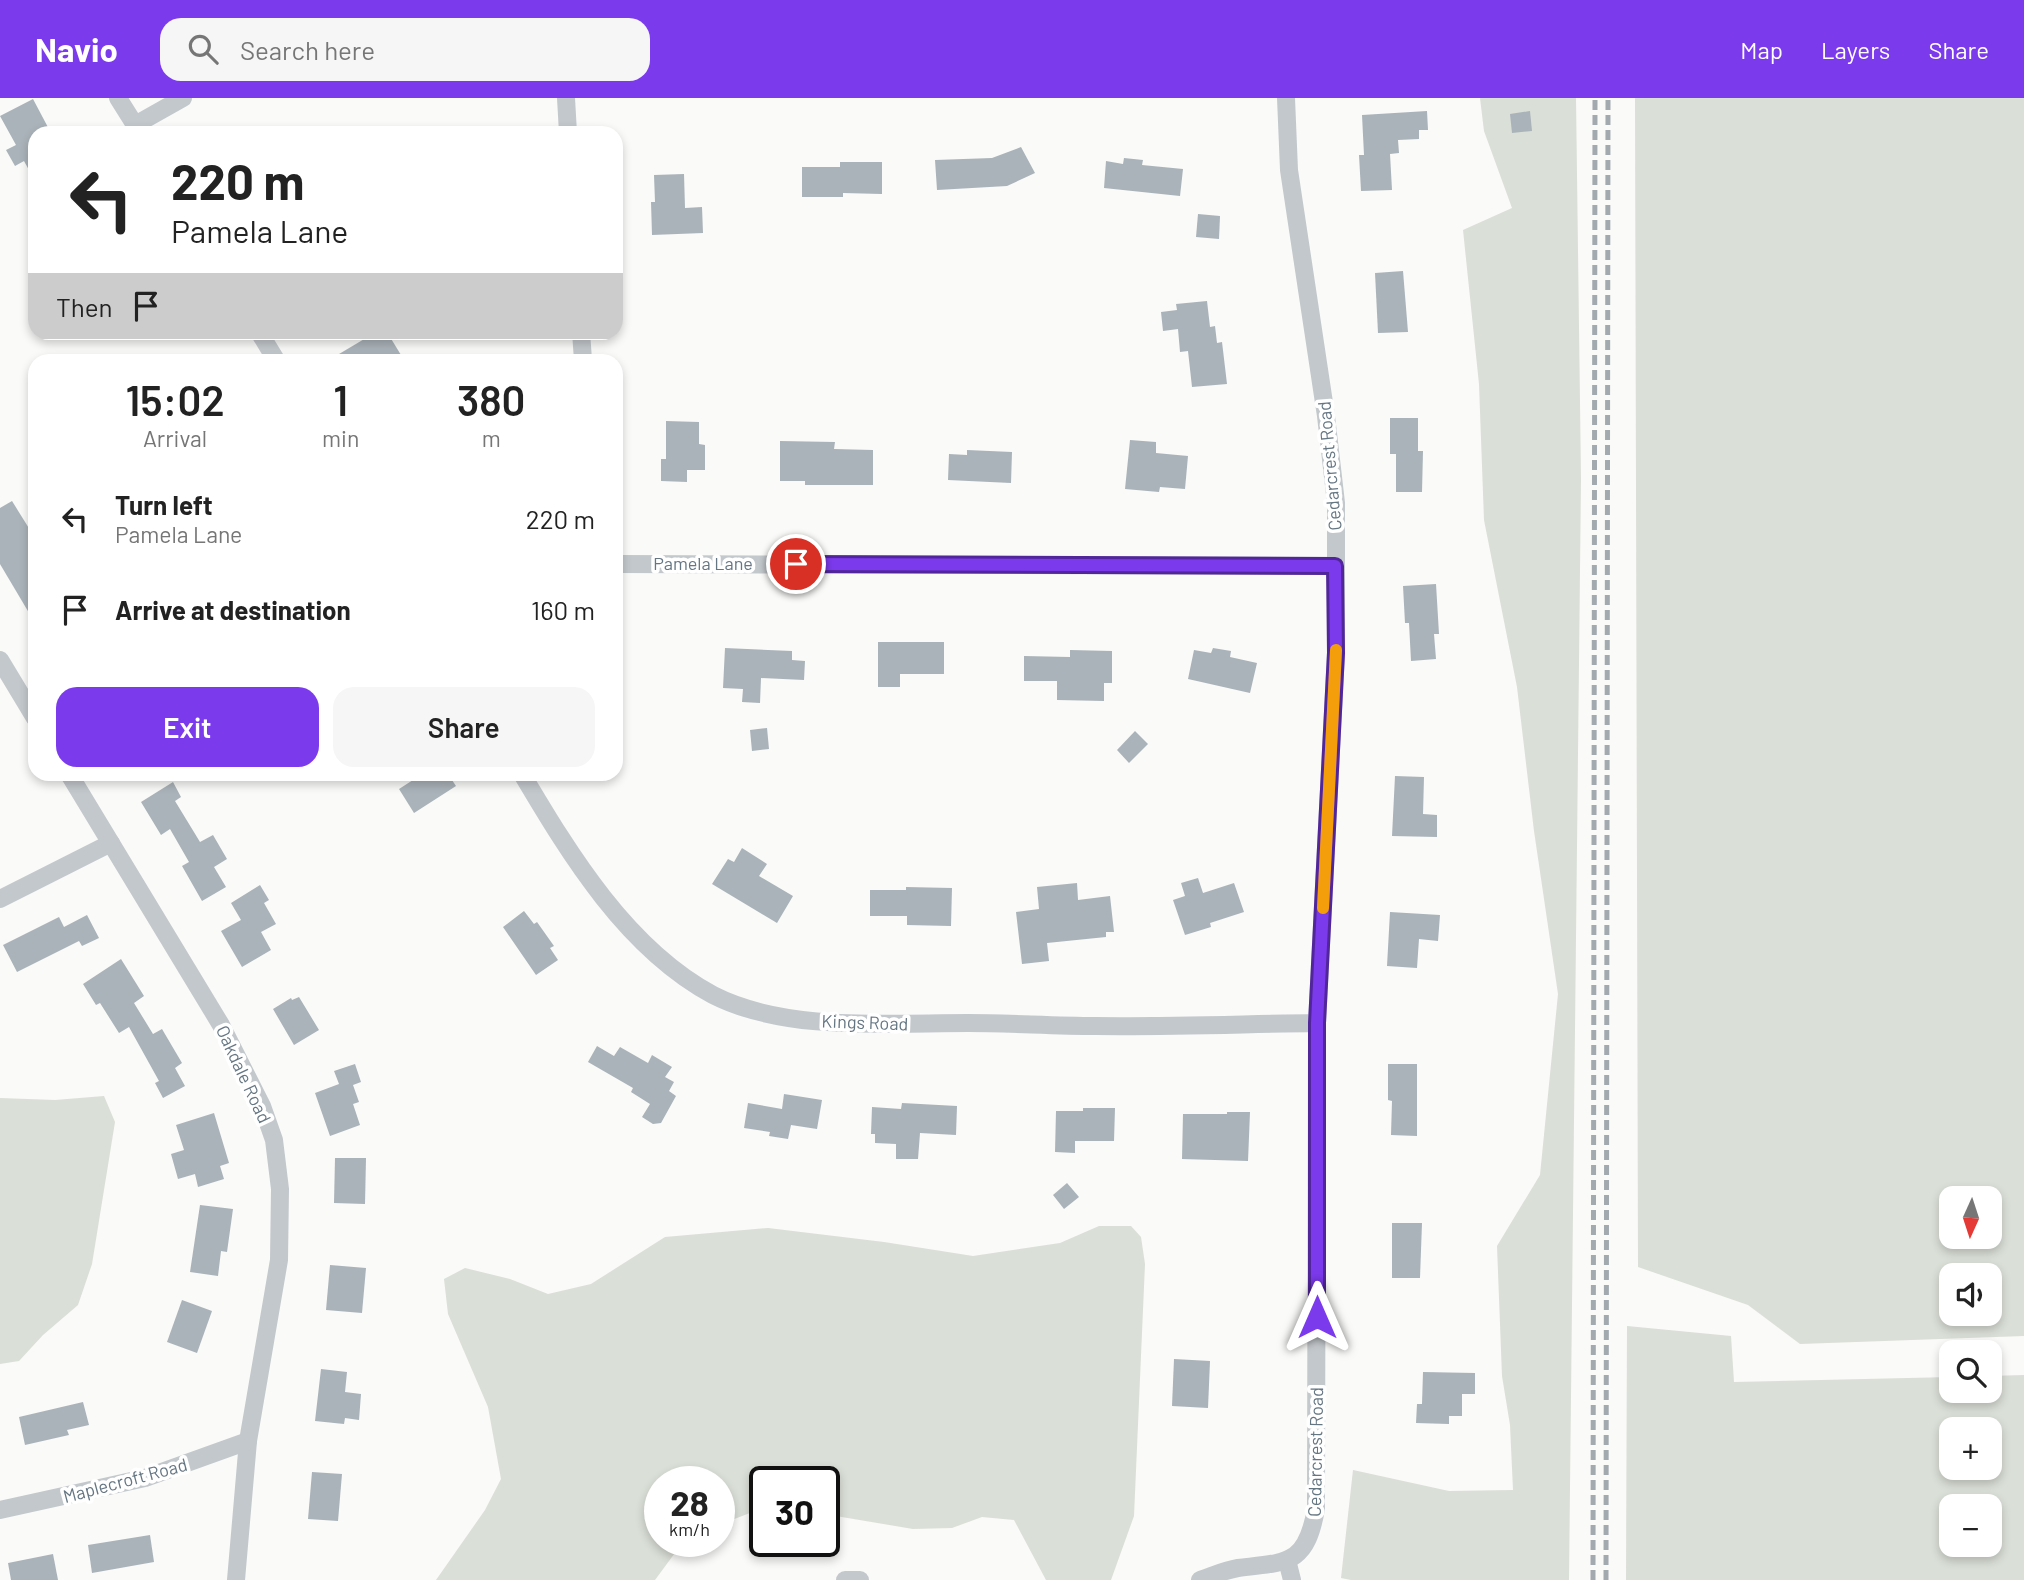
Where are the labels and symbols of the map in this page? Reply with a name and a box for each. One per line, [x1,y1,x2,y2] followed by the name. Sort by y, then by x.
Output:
[1312,400,1346,532] street label: Cedarcrest Road
[766,534,826,594] pin
[653,552,753,574] street label: Pamela Lane
[821,1009,909,1035] street label: Kings Road
[212,1022,276,1126] street label: Oakdale Road
[1939,1186,2002,1250] north arrow
[1280,1280,1354,1354] position arrow
[1303,1387,1327,1517] street label: Cedarcrest Road
[61,1453,189,1507] street label: Maplecroft Road
[749,1466,840,1557] speed limit sign: 30

